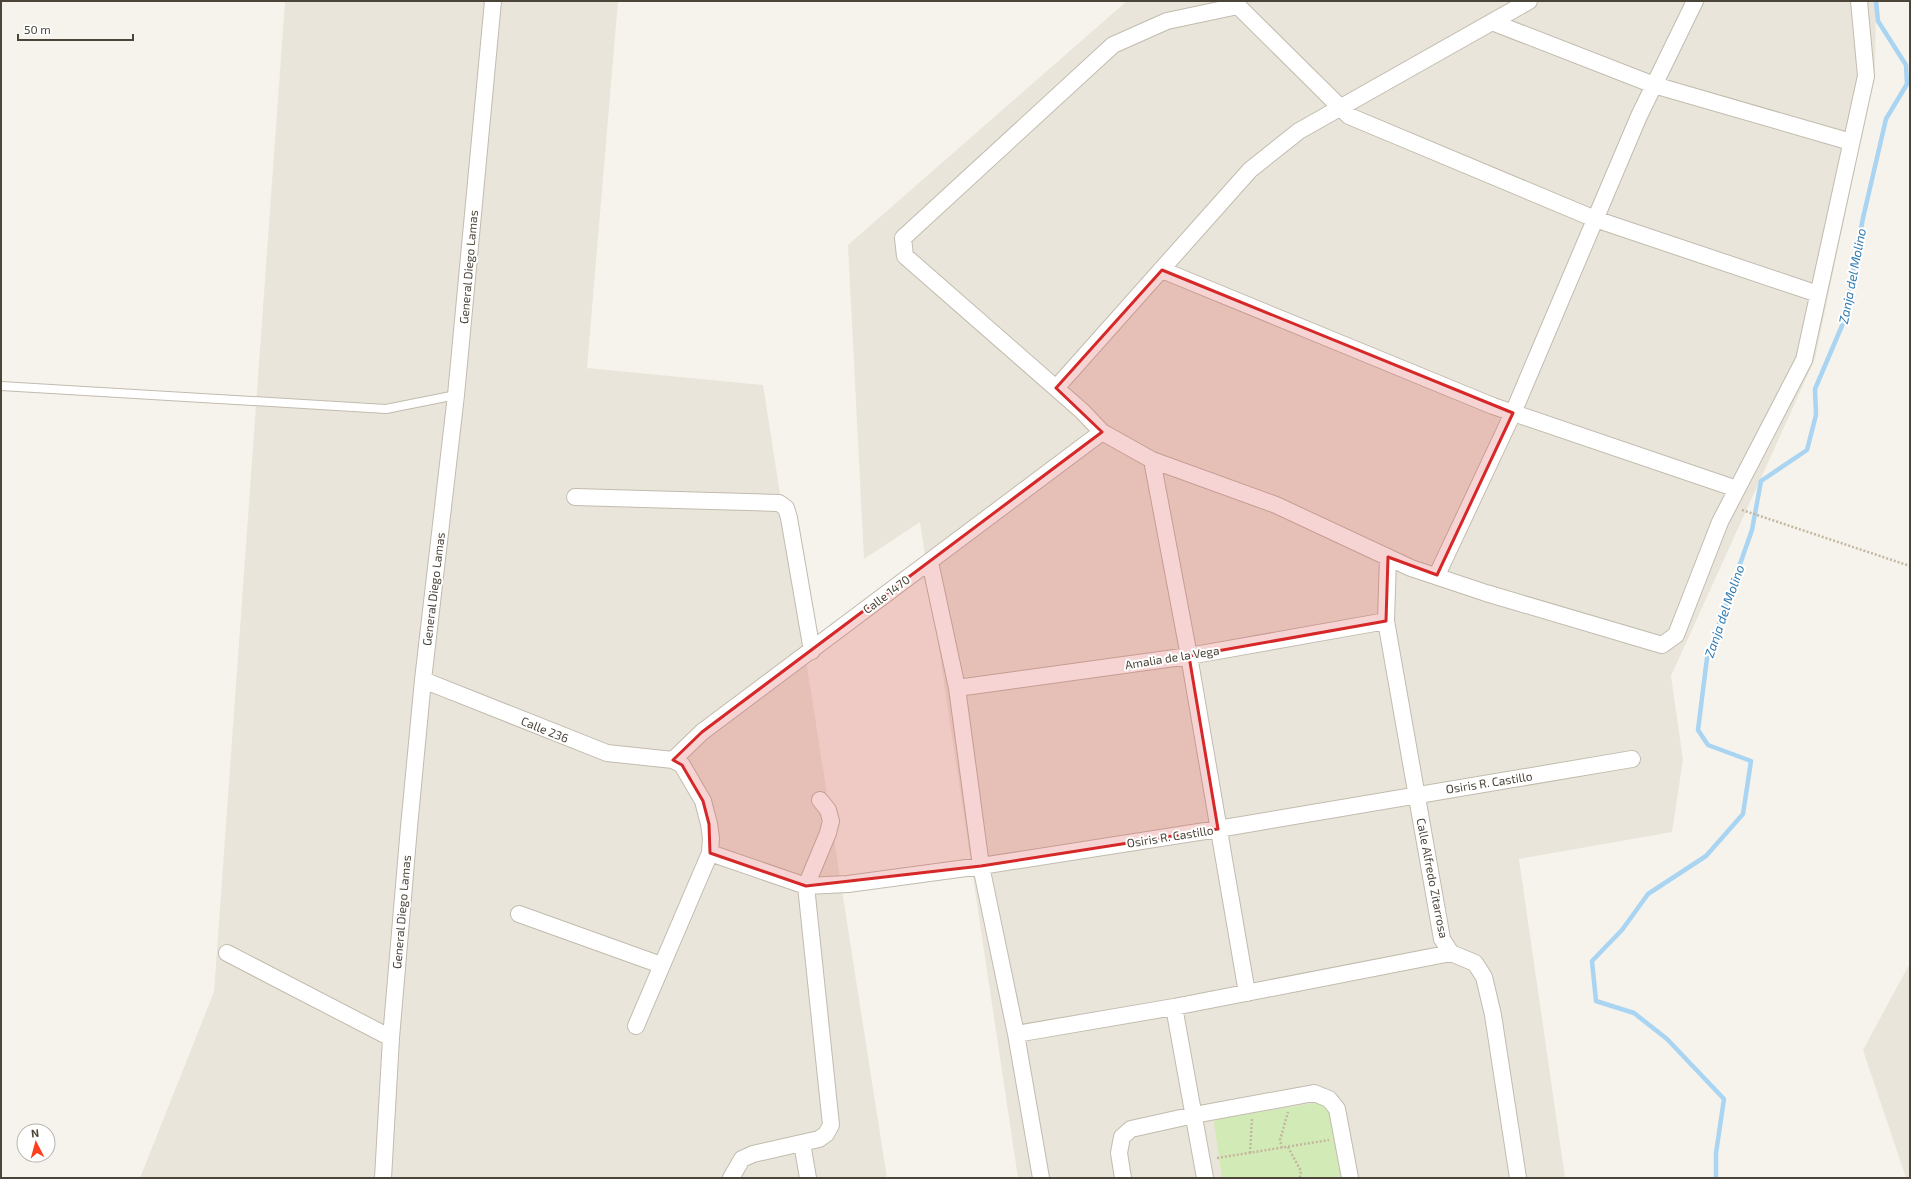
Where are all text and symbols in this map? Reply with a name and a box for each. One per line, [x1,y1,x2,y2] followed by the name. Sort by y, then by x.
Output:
[18,16,133,42] scale bar
[24,22,51,36] text: 50 m
[456,209,480,325] street label: General Diego Lamas
[1835,227,1869,325] water label: Zanja del Molino
[419,531,447,647] street label: General Diego Lamas
[1701,562,1747,660] water label: Zanja del Molino
[860,572,912,616] street label: Calle 1470
[1124,643,1220,671] street label: Amalia de la Vega
[519,713,571,745] street label: Calle 236
[1445,768,1533,796] street label: Osiris R. Castillo
[1414,817,1452,939] street label: Calle Alfredo Zitarrosa
[1126,822,1214,850] street label: Osiris R. Castillo
[389,854,413,970] street label: General Diego Lamas
[16,1123,56,1163] north arrow
[30,1126,40,1139] text: N

